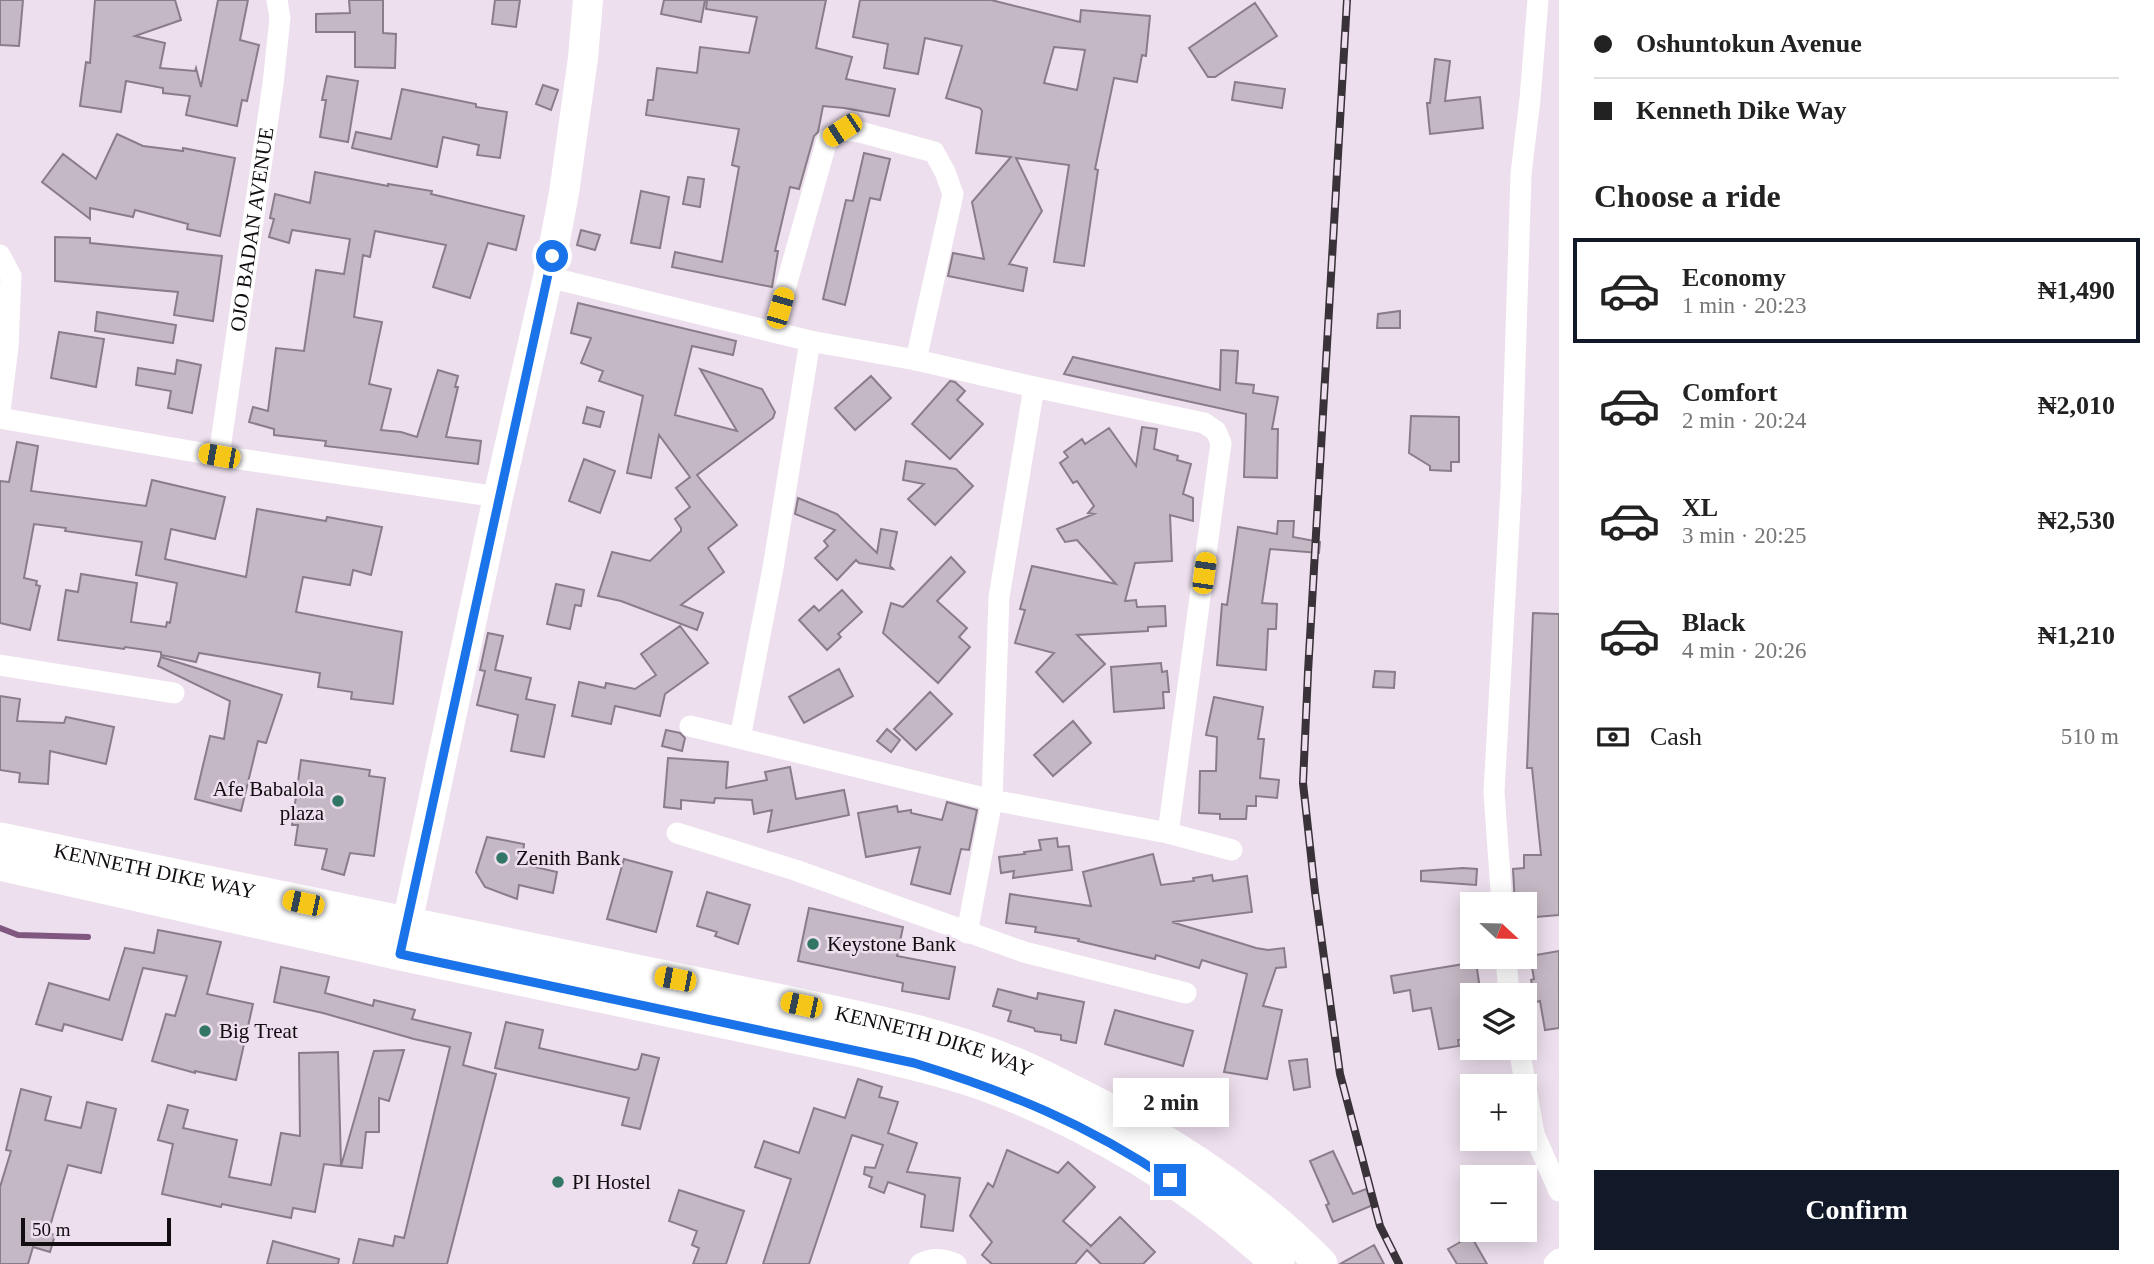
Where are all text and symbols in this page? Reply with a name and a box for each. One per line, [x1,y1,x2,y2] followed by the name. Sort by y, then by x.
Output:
[1636,29,1862,58] text: Oshuntokun Avenue
[1636,96,1846,125] text: Kenneth Dike Way
[819,110,866,150] car
[225,126,279,333] street label: OJO BADAN AVENUE
[1594,178,1781,214] text: Choose a ride
[536,240,568,272] route start
[1598,259,1661,322] icon: car
[1682,263,1786,292] text: Economy
[2038,276,2115,305] text: ₦1,490
[765,285,796,331] car
[1682,293,1807,318] text: 1 min · 20:23
[1598,374,1661,437] icon: car
[1682,378,1777,407] text: Comfort
[2038,391,2115,420] text: ₦2,010
[1682,408,1807,433] text: 2 min · 20:24
[197,442,242,470] car
[1598,489,1661,552] icon: car
[1682,493,1718,522] text: XL
[2038,506,2115,535] text: ₦2,530
[1682,523,1807,548] text: 3 min · 20:25
[1191,551,1218,595] car
[1598,604,1661,667] icon: car
[1682,608,1746,637] text: Black
[2038,621,2115,650] text: ₦1,210
[1682,638,1807,663] text: 4 min · 20:26
[1594,718,1632,756] icon: cash
[1650,722,1702,751] text: Cash
[2061,724,2119,749] text: 510 m
[213,777,325,825] place label: Afe Babalola plaza
[330,793,346,809] marker: Afe Babalola plaza
[52,838,258,904] street label: KENNETH DIKE WAY
[516,846,621,870] place label: Zenith Bank
[494,850,510,866] marker: Zenith Bank
[281,888,326,918] car
[1460,892,1536,970] north arrow
[1460,892,1537,1242] map controls
[827,932,956,956] place label: Keystone Bank
[805,936,821,952] marker: Keystone Bank
[653,965,698,993] car
[1460,983,1537,1060] button: layers
[779,990,824,1020] car
[833,1001,1037,1082] street label: KENNETH DIKE WAY
[219,1019,298,1043] place label: Big Treat
[197,1023,213,1039] marker: Big Treat
[1460,1074,1537,1151] button: +
[1112,1078,1228,1128] callout: 2 min
[1143,1090,1199,1115] text: 2 min
[1154,1164,1186,1196] route end
[1460,1165,1537,1242] button: −
[572,1170,651,1194] place label: PI Hostel
[1594,1170,2119,1250] button: Confirm
[550,1174,566,1190] marker: PI Hostel
[21,1215,172,1247] scale bar
[32,1219,71,1240] text: 50 m

